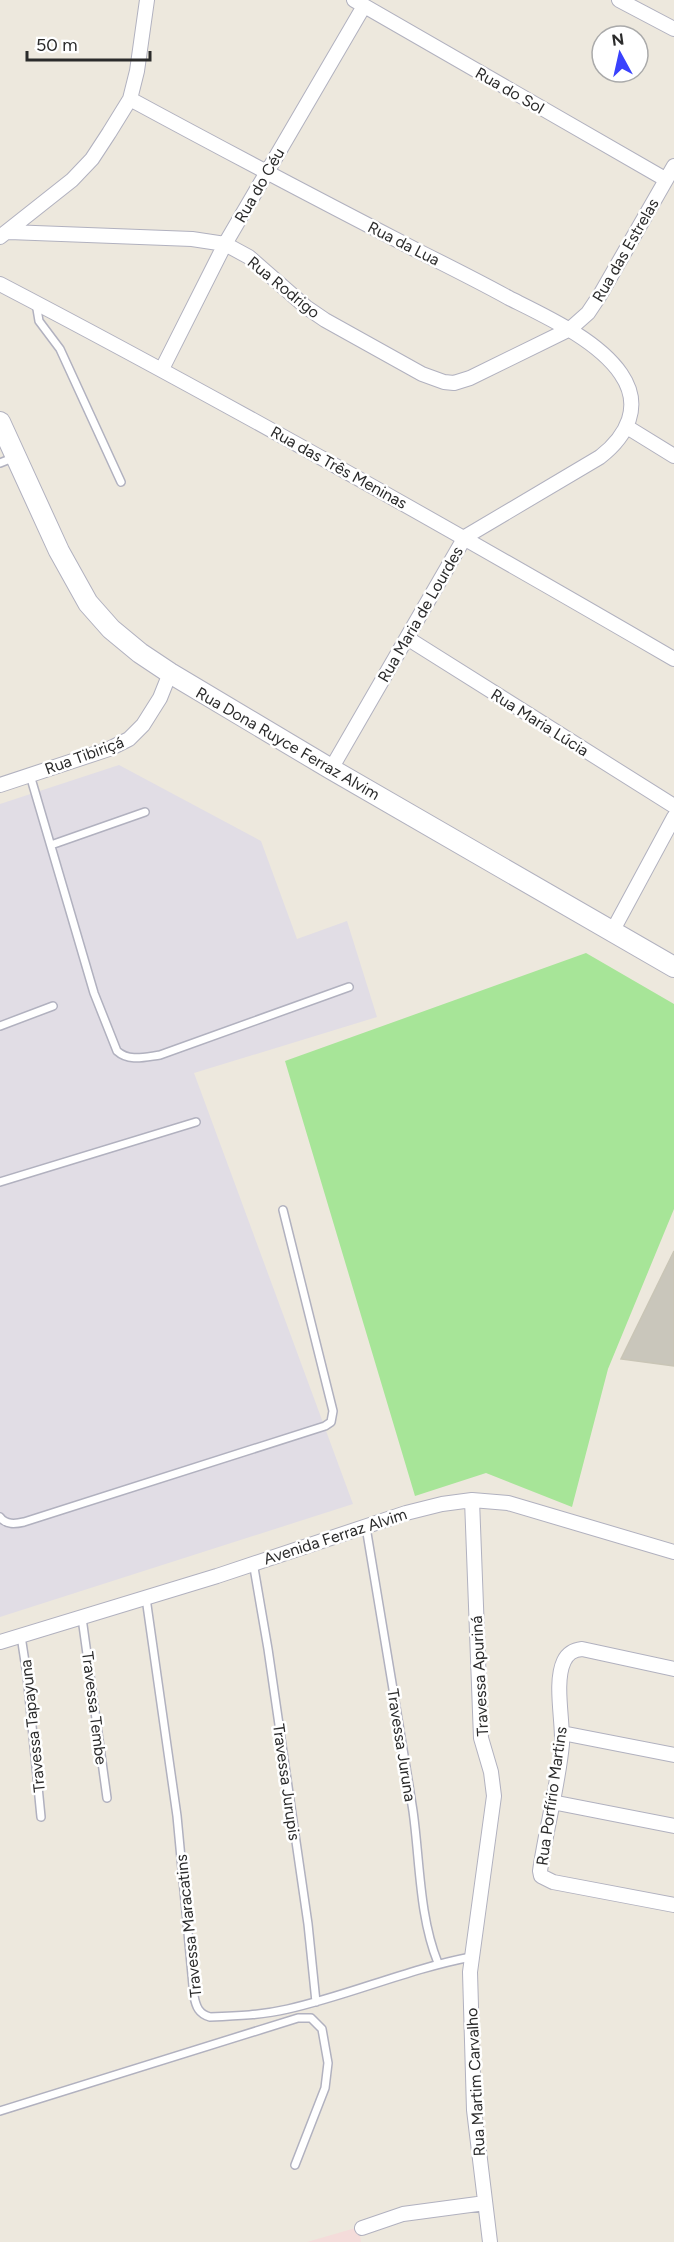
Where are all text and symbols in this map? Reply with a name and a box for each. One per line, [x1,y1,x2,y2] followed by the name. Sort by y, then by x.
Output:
[27,24,150,62] scale bar
[590,24,650,84] north arrow
[611,29,625,50] text: N
[36,34,78,56] text: 50 m
[472,63,548,118] street label: Rua do Sol
[230,145,288,226] street label: Rua do Céu
[588,195,663,305] street label: Rua das Estrelas
[365,217,443,270] street label: Rua da Lua
[244,252,324,322] street label: Rua Rodrigo
[267,422,410,513] street label: Rua das Três Meninas
[374,543,467,685] street label: Rua Maria de Lourdes
[192,683,383,804] street label: Rua Dona Ruyce Ferraz Alvim
[487,685,592,760] street label: Rua Maria Lúcia
[42,732,126,779] street label: Rua Tibiriçá
[261,1504,409,1569] street label: Avenida Ferraz Alvim
[467,1615,492,1737] street label: Travessa Apuriná
[78,1650,111,1766] street label: Travessa Tembe
[16,1659,49,1793] street label: Travessa Tapayuna
[383,1687,420,1803] street label: Travessa Juruna
[269,1723,304,1842] street label: Travessa Jurupis
[532,1725,571,1867] street label: Rua Porfírio Martins
[172,1854,205,1998] street label: Travessa Maracatins
[462,2007,489,2157] street label: Rua Martim Carvalho

